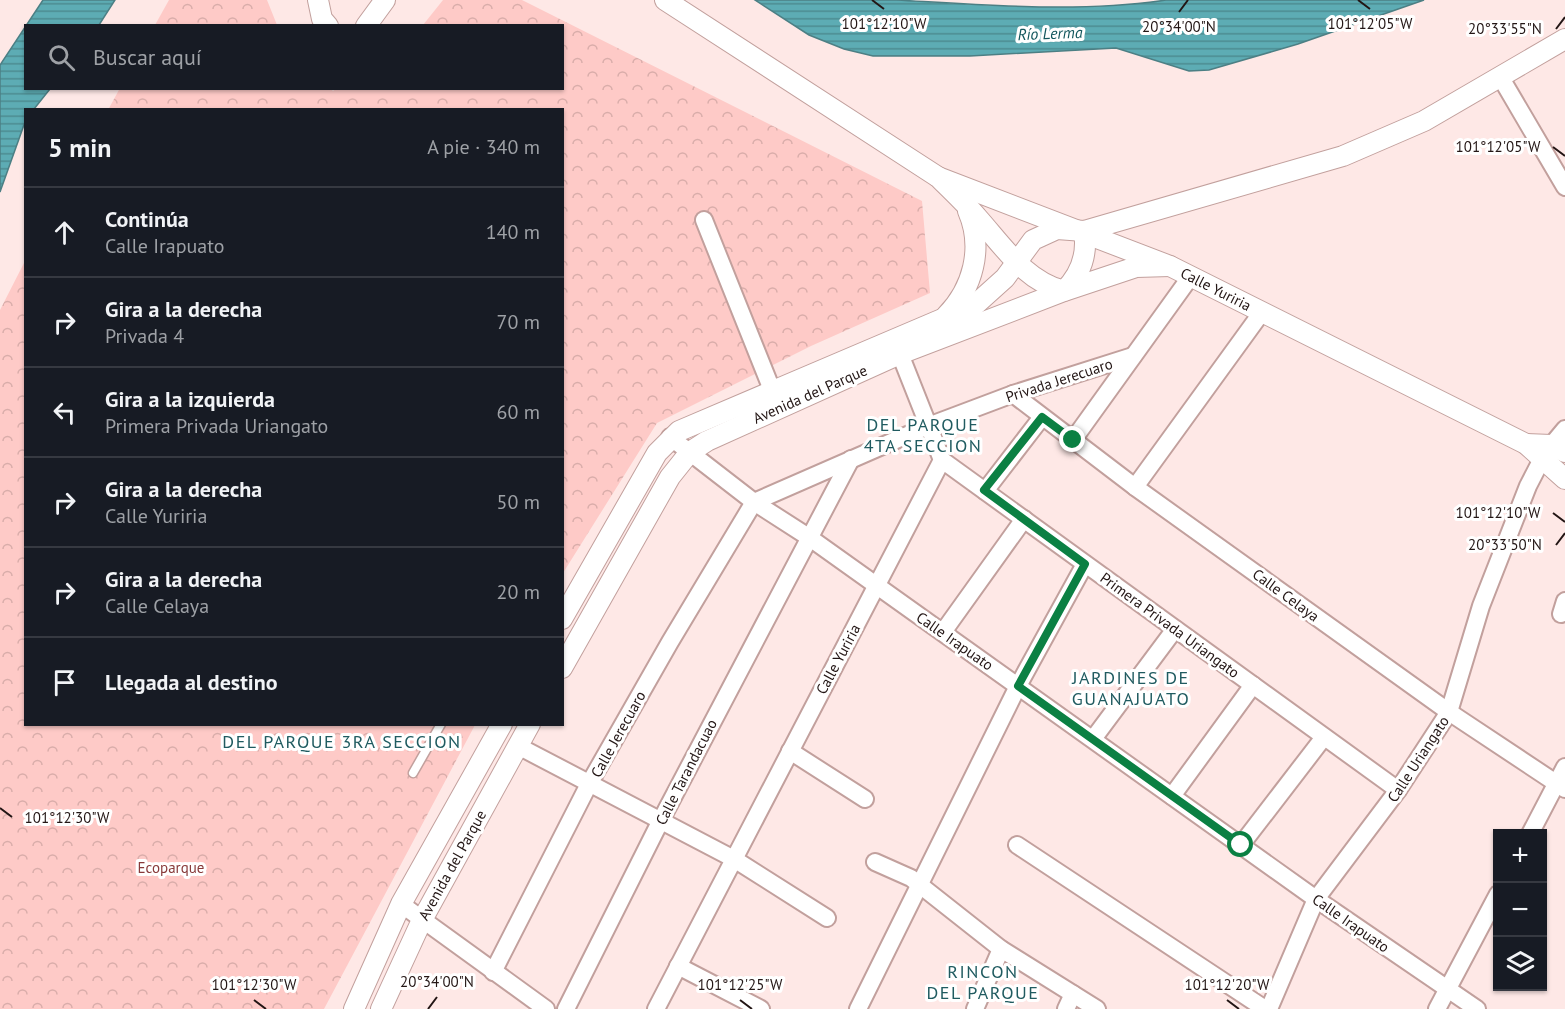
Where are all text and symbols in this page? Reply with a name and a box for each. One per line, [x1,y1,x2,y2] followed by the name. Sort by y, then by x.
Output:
[842,14,927,33] text: 101°12'10"W
[1328,14,1413,33] text: 101°12'05"W
[1142,17,1216,36] text: 20°34'00"N
[1468,19,1542,38] text: 20°33'55"N
[1017,22,1083,44] water label: Río Lerma
[24,24,564,90] search box
[45,41,78,74] icon: search
[93,43,202,71] text: Buscar aquí
[48,131,111,164] text: 5 min
[427,134,540,160] text: A pie · 340 m
[1456,137,1541,156] text: 101°12'05"W
[105,205,189,233] text: Continúa
[48,216,81,249] icon: ahead
[486,219,540,245] text: 140 m
[105,233,225,259] text: Calle Irapuato
[1177,263,1255,315] street label: Calle Yuriria
[105,295,262,323] text: Gira a la derecha
[48,306,81,339] icon: right
[497,309,540,335] text: 70 m
[105,323,184,349] text: Privada 4
[1003,354,1115,406] street label: Privada Jerecuaro
[750,360,870,428] street label: Avenida del Parque
[105,385,275,413] text: Gira a la izquierda
[48,396,81,429] icon: left
[497,399,540,425] text: 60 m
[105,413,328,439] text: Primera Privada Uriangato
[864,413,982,457] district label: DEL PARQUE 4TA SECCION
[1059,426,1085,452] route end
[105,475,262,503] text: Gira a la derecha
[48,486,81,519] icon: right
[497,489,540,515] text: 50 m
[105,503,207,529] text: Calle Yuriria
[1456,503,1541,522] text: 101°12'10"W
[1468,535,1542,554] text: 20°33'50"N
[1249,564,1323,626] street label: Calle Celaya
[105,565,262,593] text: Gira a la derecha
[1097,568,1243,682] street label: Primera Privada Uriangato
[48,576,81,609] icon: right
[497,579,540,605] text: 20 m
[105,593,209,619] text: Calle Celaya
[913,608,997,674] street label: Calle Irapuato
[812,621,864,697] street label: Calle Yuriria
[48,666,81,699] icon: arrive
[1071,666,1190,710] district label: JARDINES DE GUANAJUATO
[105,668,278,696] text: Llegada al destino
[586,687,650,781] street label: Calle Jerecuaro
[1383,712,1453,806] street label: Calle Uriangato
[651,716,721,828] street label: Calle Tarandacuao
[222,730,462,753] district label: DEL PARQUE 3RA SECCION
[414,807,490,923] street label: Avenida del Parque
[25,808,110,827] text: 101°12'30"W
[1493,829,1547,991] map controls
[1493,829,1547,883] button: +
[1227,831,1253,857] route start
[138,858,204,877] park label: Ecoparque
[1493,883,1547,937] button: −
[1309,890,1393,956] street label: Calle Irapuato
[1493,937,1547,991] button: layers
[927,960,1039,1004] district label: RINCON DEL PARQUE
[400,972,474,991] text: 20°34'00"N
[212,975,297,994] text: 101°12'30"W
[698,975,783,994] text: 101°12'25"W
[1185,975,1270,994] text: 101°12'20"W

